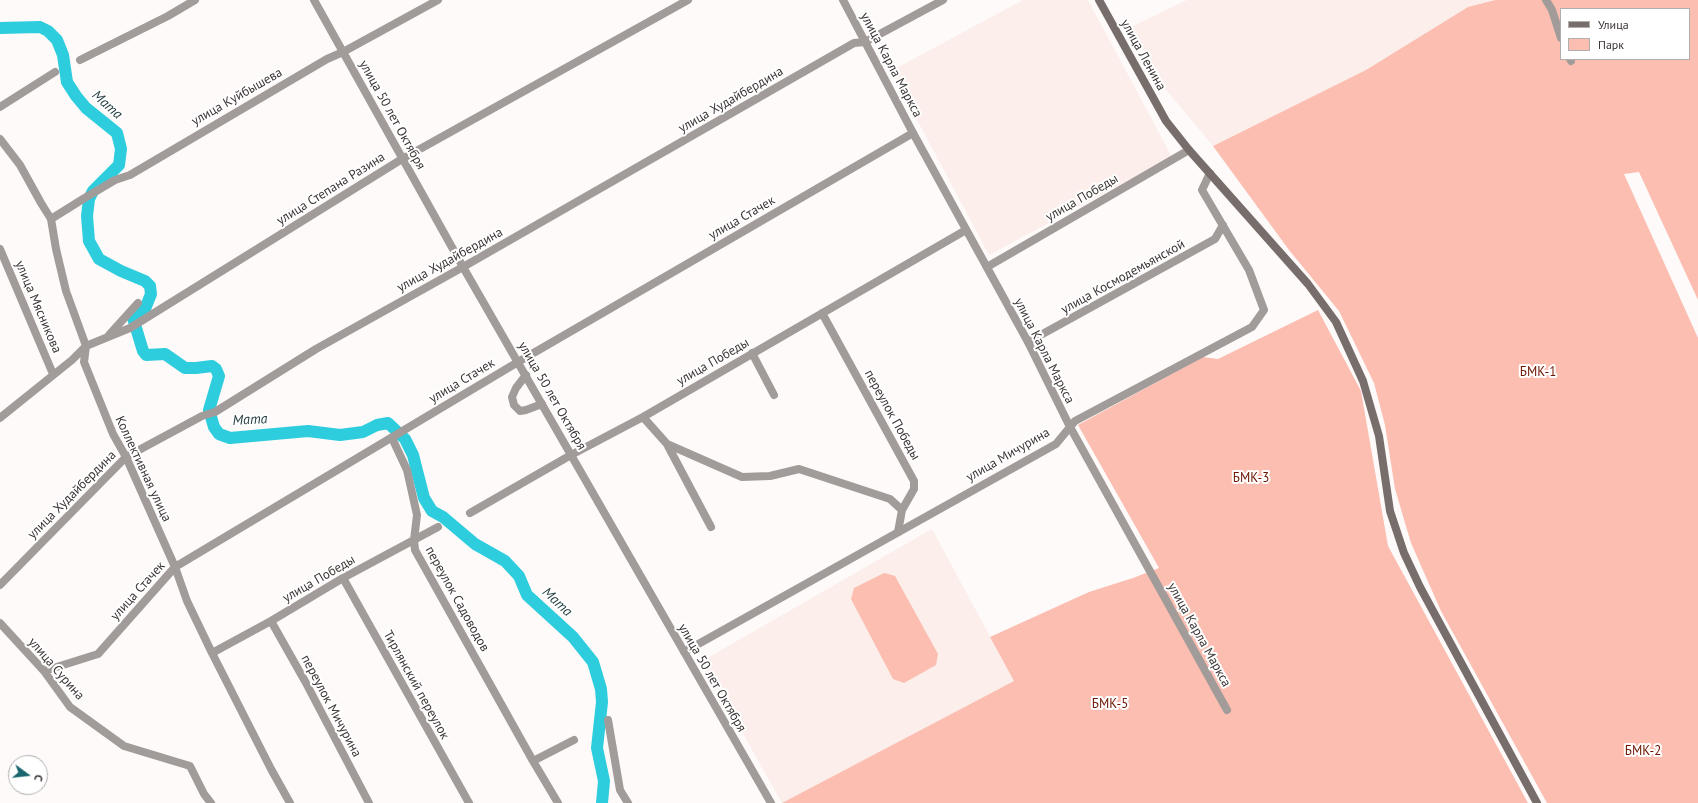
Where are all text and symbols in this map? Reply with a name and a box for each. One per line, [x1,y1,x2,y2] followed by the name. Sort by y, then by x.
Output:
[1560,8,1690,60] legend
[857,10,925,120] street label: улица Карла Маркса
[1117,17,1169,93] street label: улица Ленина
[1598,17,1629,32] text: Улица
[1598,37,1624,52] text: Парк
[355,58,429,172] street label: улица 50 лет Октября
[676,64,786,136] street label: улица Худайбердина
[189,65,285,129] street label: улица Куйбышева
[88,87,126,123] water label: Мата
[274,149,388,229] street label: улица Степана Разина
[1043,171,1121,225] street label: улица Победы
[706,193,778,243] street label: улица Стачек
[394,224,506,296] street label: улица Худайбердина
[1058,236,1188,318] street label: улица Космодемьянской
[11,258,65,356] street label: улица Мясникова
[1011,296,1077,406] street label: улица Карла Маркса
[674,335,752,389] street label: улица Победы
[515,339,589,453] street label: улица 50 лет Октября
[426,355,498,407] street label: улица Стачек
[1520,364,1556,380] park label: БМК-1
[861,367,923,463] street label: переулок Победы
[232,411,268,429] water label: Мата
[112,414,174,524] street label: Коллективная улица
[963,425,1053,485] street label: улица Мичурина
[25,448,119,542] street label: улица Худайбердина
[1233,470,1269,486] park label: БМК-3
[422,544,492,654] street label: переулок Садоводов
[280,552,358,606] street label: улица Победы
[107,558,169,624] street label: улица Стачек
[1164,580,1234,690] street label: улица Карла Маркса
[539,584,575,620] water label: Мата
[675,621,749,735] street label: улица 50 лет Октября
[380,628,452,742] street label: Тирлянский переулок
[25,635,87,703] street label: улица Сурина
[297,652,365,760] street label: переулок Мичурина
[1092,696,1128,712] park label: БМК-5
[1625,743,1661,759] park label: БМК-2
[8,755,48,795] north arrow
[31,773,46,783] text: С

